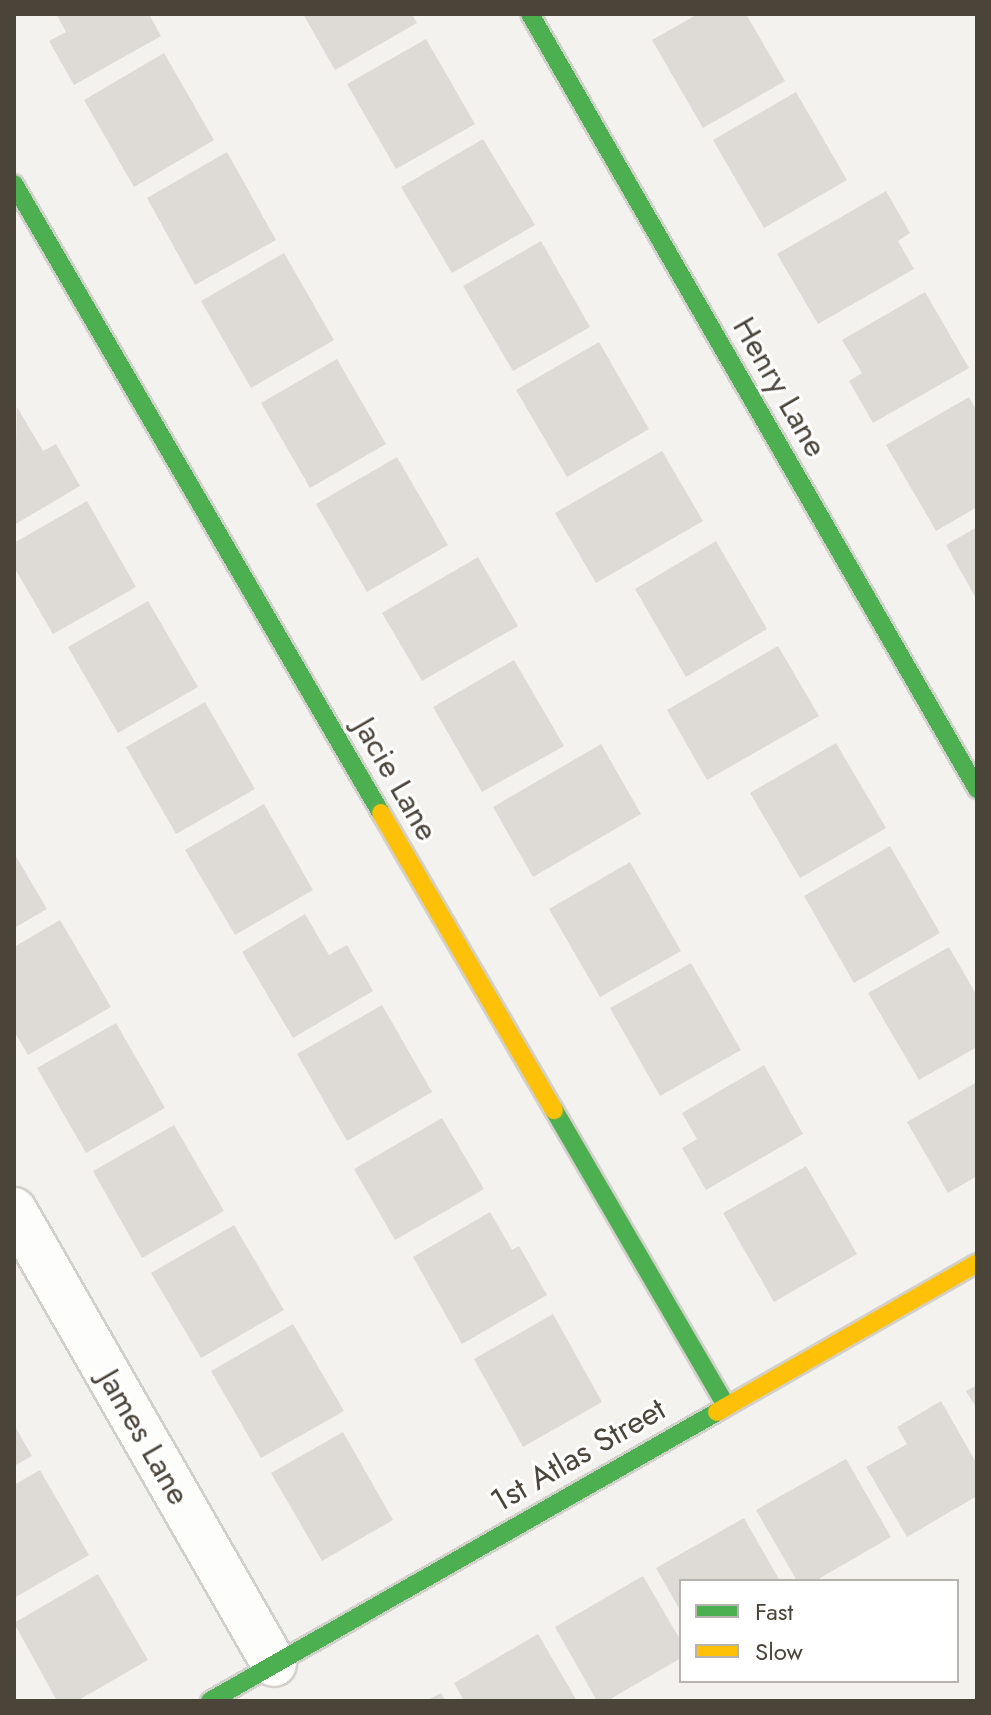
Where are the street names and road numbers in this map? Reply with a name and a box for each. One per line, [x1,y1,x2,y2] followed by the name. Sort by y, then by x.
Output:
[725,310,835,464] street label: Henry Lane
[345,711,447,847] street label: Jacie Lane
[90,1362,198,1512] street label: James Lane
[484,1390,672,1520] street label: 1st Atlas Street

